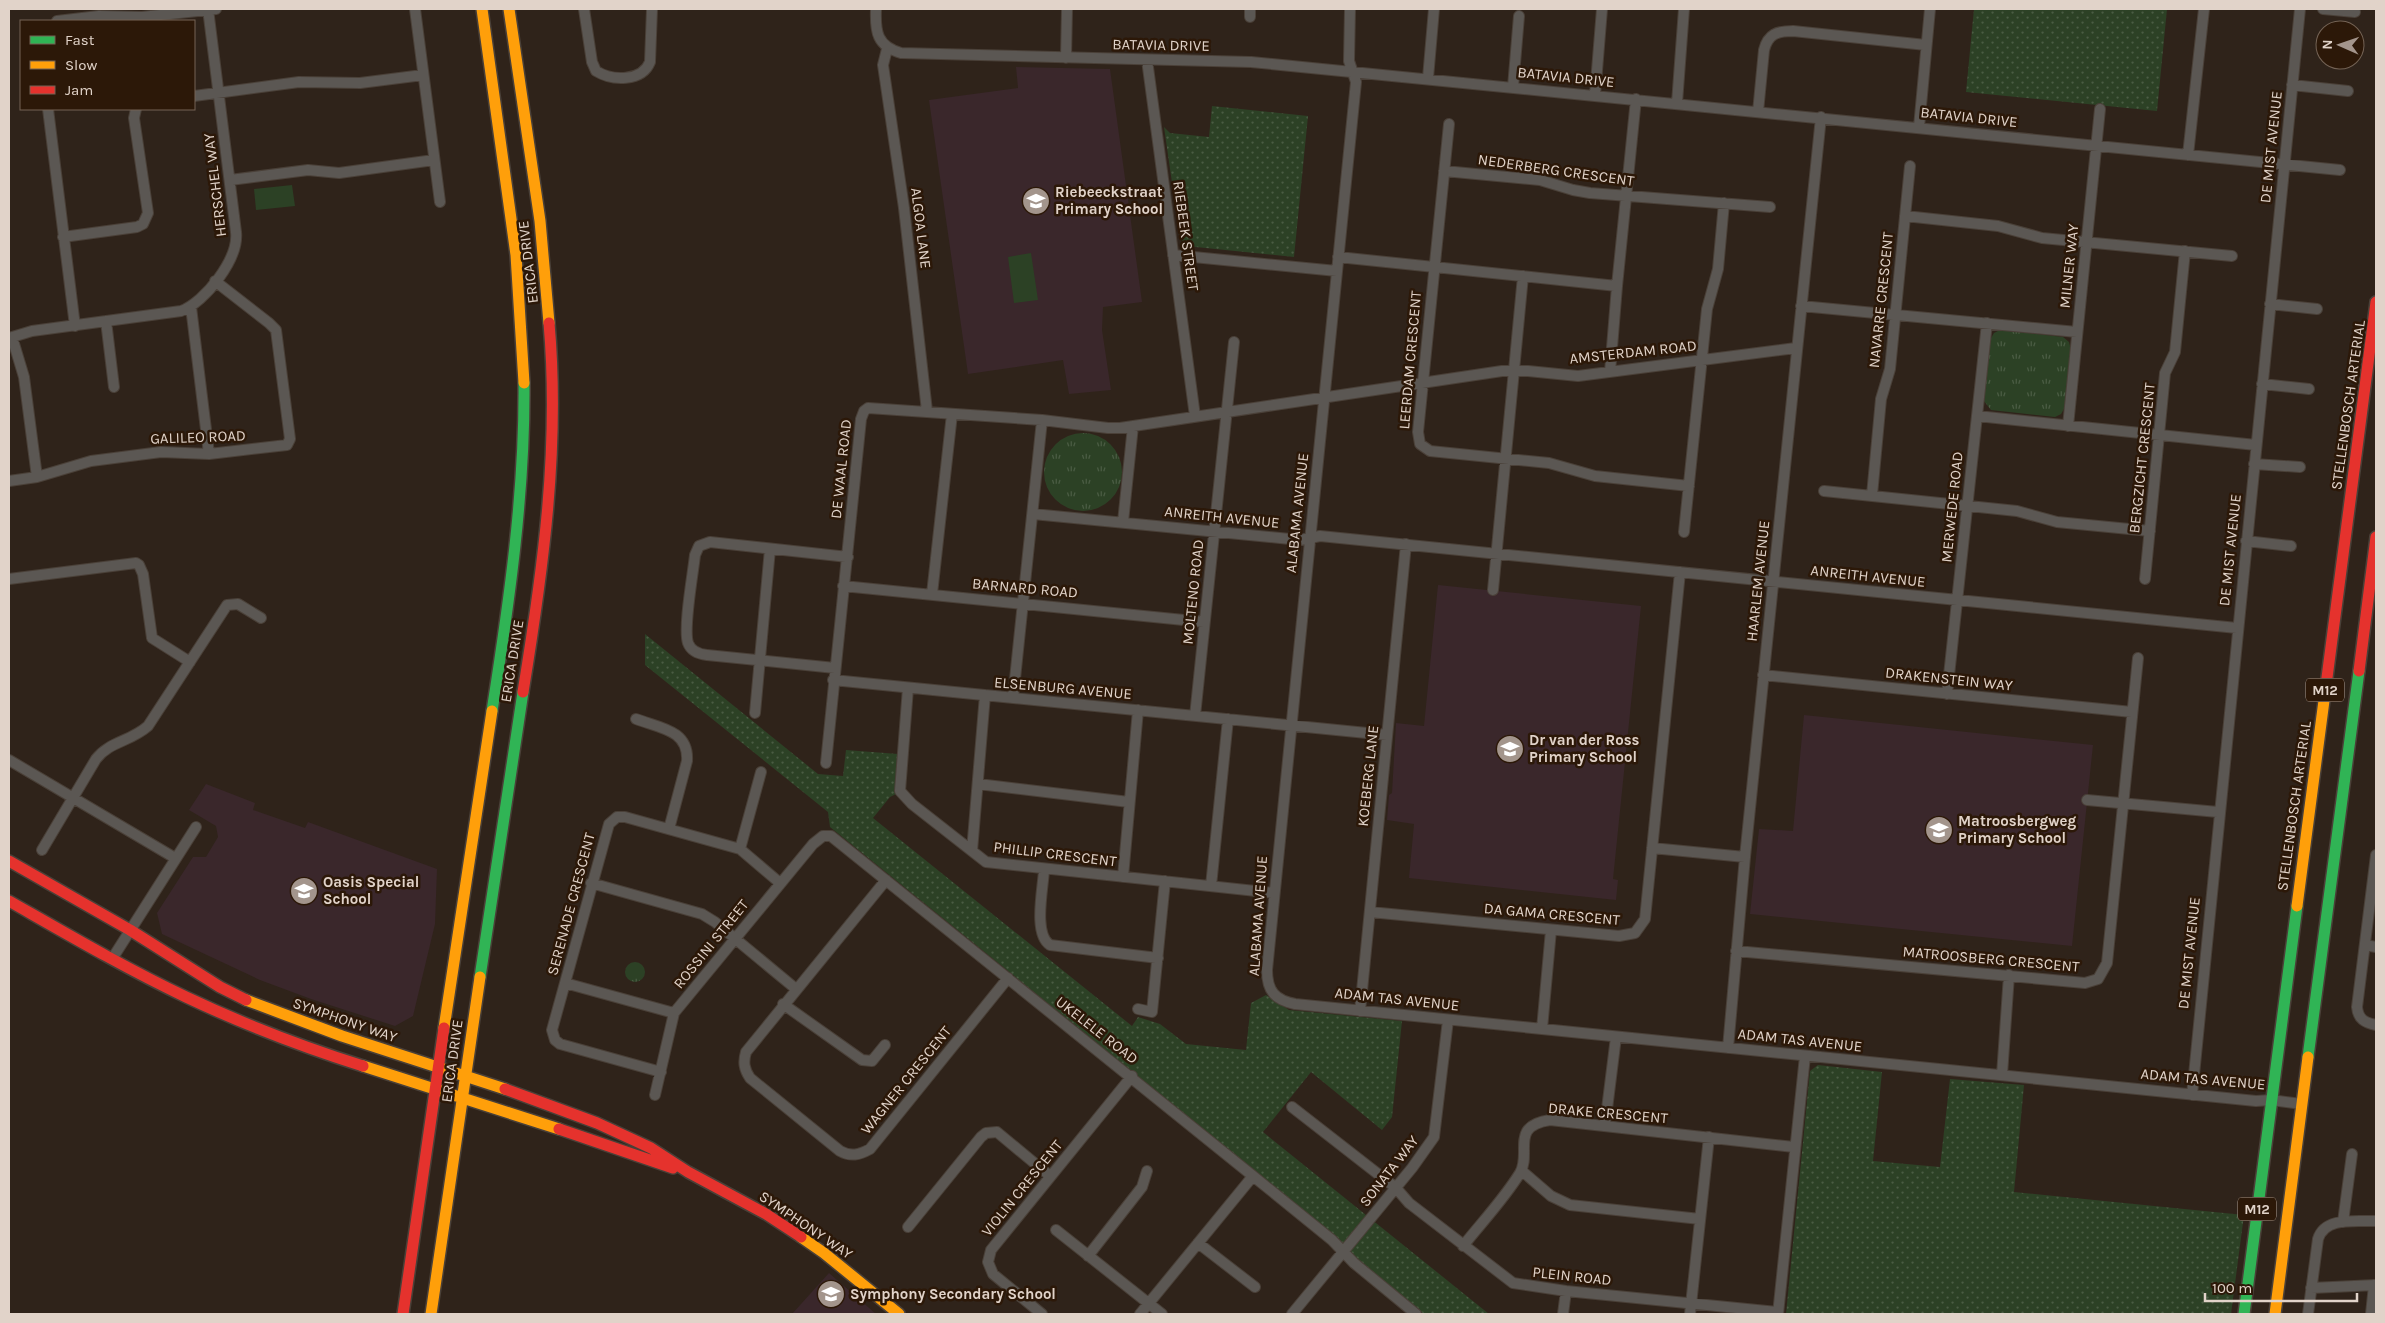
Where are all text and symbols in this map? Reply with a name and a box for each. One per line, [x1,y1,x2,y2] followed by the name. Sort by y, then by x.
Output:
[20,20,195,110] legend
[2315,20,2365,70] north arrow
[65,31,95,49] text: Fast
[1112,35,1210,55] street label: BATAVIA DRIVE
[2319,39,2336,50] text: N
[65,56,97,74] text: Slow
[1517,63,1615,91] street label: BATAVIA DRIVE
[65,81,93,99] text: Jam
[2256,90,2286,204] street label: DE MIST AVENUE
[1920,103,2018,131] street label: BATAVIA DRIVE
[200,131,230,238] street label: HERSCHEL WAY
[1477,150,1636,190] street label: NEDERBERG CRESCENT
[1169,180,1203,293] street label: RIEBEEK STREET
[1055,183,1163,218] place label: Riebeeckstraat Primary School
[907,186,935,270] street label: ALGOA LANE
[1021,186,1051,216] school or university icon: Riebeeckstraat Primary School
[514,220,542,304] street label: ERICA DRIVE
[2056,222,2082,309] street label: MILNER WAY
[1865,231,1897,369] street label: NAVARRE CRESCENT
[1395,289,1425,430] street label: LEERDAM CRESCENT
[2327,319,2369,491] street label: STELLENBOSCH ARTERIAL
[1569,336,1697,368] street label: AMSTERDAM ROAD
[2125,381,2159,534] street label: BERGZICHT CRESCENT
[827,418,855,520] street label: DE WAAL ROAD
[150,426,246,448] street label: GALILEO ROAD
[1937,451,1967,563] street label: MERWEDE ROAD
[1282,452,1312,574] street label: ALABAMA AVENUE
[2215,493,2245,607] street label: DE MIST AVENUE
[1164,502,1280,532] street label: ANREITH AVENUE
[1743,520,1773,642] street label: HAARLEM AVENUE
[1179,539,1207,645] street label: MOLTENO ROAD
[1810,561,1926,591] street label: ANREITH AVENUE
[971,574,1079,602] street label: BARNARD ROAD
[497,618,527,704] street label: ERICA DRIVE
[1884,663,2014,695] street label: DRAKENSTEIN WAY
[993,673,1133,703] street label: ELSENBURG AVENUE
[2306,678,2344,702] road number: M12
[2273,720,2315,892] street label: STELLENBOSCH ARTERIAL
[1354,724,1382,828] street label: KOEBERG LANE
[1529,731,1640,766] place label: Dr van der Ross Primary School
[1495,734,1525,764] school or university icon: Dr van der Ross Primary School
[1958,812,2077,847] place label: Matroosbergweg Primary School
[1924,815,1954,845] school or university icon: Matroosbergweg Primary School
[543,830,599,977] street label: SERENADE CRESCENT
[992,838,1118,871] street label: PHILLIP CRESCENT
[1245,855,1271,977] street label: ALABAMA AVENUE
[323,873,419,908] place label: Oasis Special School
[289,876,319,906] school or university icon: Oasis Special School
[670,895,753,992] street label: ROSSINI STREET
[2174,896,2204,1010] street label: DE MIST AVENUE
[1483,899,1621,929] street label: DA GAMA CRESCENT
[1902,942,2081,976] street label: MATROOSBERG CRESCENT
[1334,984,1460,1014] street label: ADAM TAS AVENUE
[1052,992,1142,1068] street label: UKELELE ROAD
[291,994,400,1047] street label: SYMPHONY WAY
[437,1018,467,1104] street label: ERICA DRIVE
[857,1022,955,1138] street label: WAGNER CRESCENT
[1737,1025,1863,1055] street label: ADAM TAS AVENUE
[2140,1065,2266,1093] street label: ADAM TAS AVENUE
[1547,1099,1669,1127] street label: DRAKE CRESCENT
[1356,1131,1423,1210] street label: SONATA WAY
[978,1136,1067,1240] street label: VIOLIN CRESCENT
[756,1187,857,1263] street label: SYMPHONY WAY
[2238,1198,2276,1220] road number: M12
[1532,1263,1612,1289] street label: PLEIN ROAD
[2205,1270,2358,1302] scale bar
[816,1279,846,1309] school or university icon: Symphony Secondary School
[2212,1279,2252,1297] text: 100 m
[850,1285,1056,1303] place label: Symphony Secondary School

